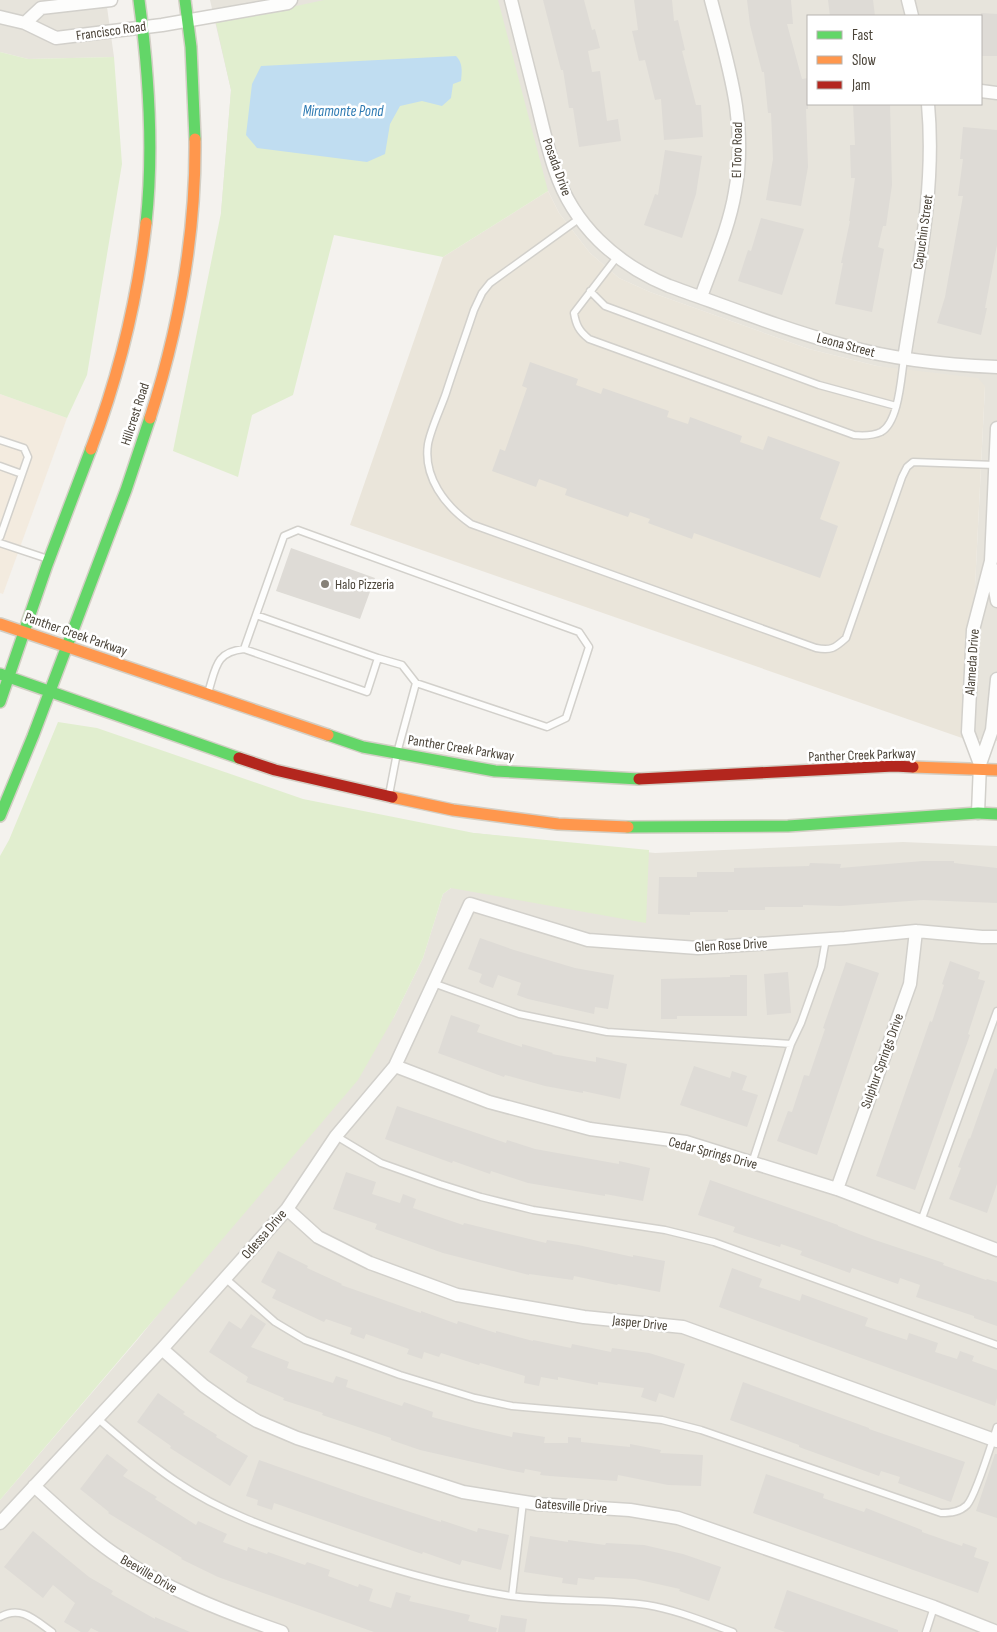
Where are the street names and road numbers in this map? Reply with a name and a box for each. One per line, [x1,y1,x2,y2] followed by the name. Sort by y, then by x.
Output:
[75,18,147,44] street label: Francisco Road
[728,122,746,178] street label: El Toro Road
[539,136,575,198] street label: Posada Drive
[909,193,937,271] street label: Capuchin Street
[815,329,877,361] street label: Leona Street
[117,380,153,447] street label: Hillcrest Road
[22,608,130,660] street label: Panther Creek Parkway
[961,628,983,697] street label: Alameda Drive
[407,731,516,765] street label: Panther Creek Parkway
[808,745,917,765] street label: Panther Creek Parkway
[694,935,768,955] street label: Glen Rose Drive
[857,1011,907,1111] street label: Sulphur Springs Drive
[667,1133,759,1173] street label: Cedar Springs Drive
[238,1206,290,1262] street label: Odessa Drive
[611,1312,668,1334] street label: Jasper Drive
[534,1495,608,1517] street label: Gatesville Drive
[118,1551,180,1597] street label: Beeville Drive

